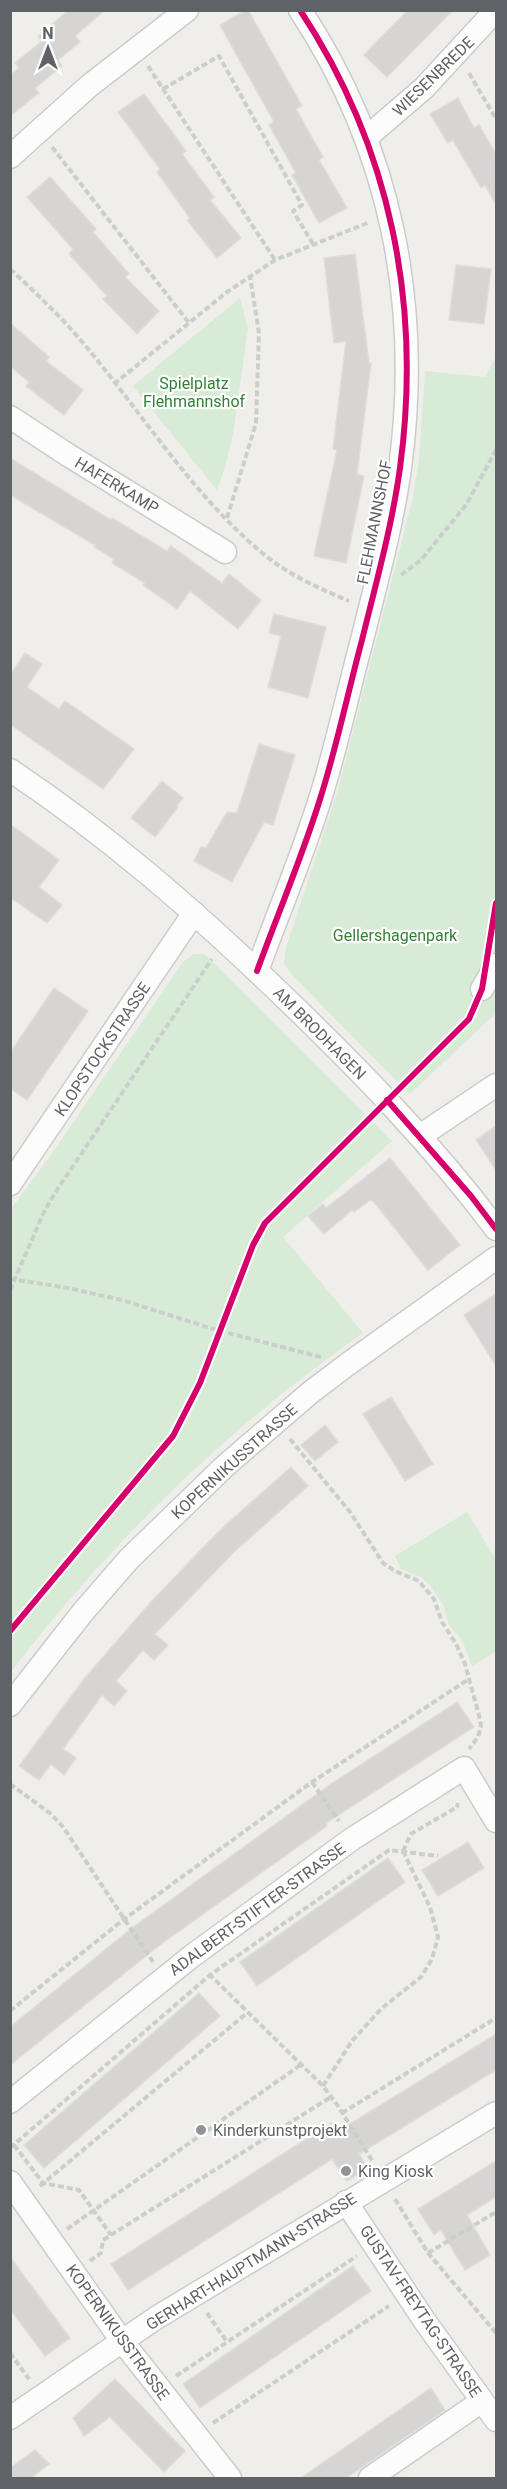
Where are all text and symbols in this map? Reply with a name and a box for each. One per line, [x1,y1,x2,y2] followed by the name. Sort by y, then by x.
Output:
[18,18,78,78] north arrow
[42,24,54,43] text: N
[389,33,478,120] street label: WIESENBREDE
[143,374,246,411] park label: Spielplatz Flehmannshof
[71,453,162,518] street label: HAFERKAMP
[353,458,396,586] street label: FLEHMANNSHOF
[333,926,458,945] park label: Gellershagenpark
[51,979,154,1120] street label: KLOPSTOCKSTRASSE
[269,983,370,1084] street label: AM BRODHAGEN
[167,1400,301,1523] street label: KOPERNIKUSSTRASSE
[166,1839,349,1980] street label: ADALBERT-STIFTER-STRASSE
[213,2121,347,2140] place label: Kinderkunstprojekt
[194,2123,208,2137] marker: Kinderkunstprojekt
[358,2162,434,2181] place label: King Kiosk
[339,2164,353,2178] marker: King Kiosk
[143,2189,360,2334] street label: GERHART-HAUPTMANN-STRASSE
[356,2222,485,2401] street label: GUSTAV-FREYTAG-STRASSE
[62,2261,173,2404] street label: KOPERNIKUSSTRASSE

